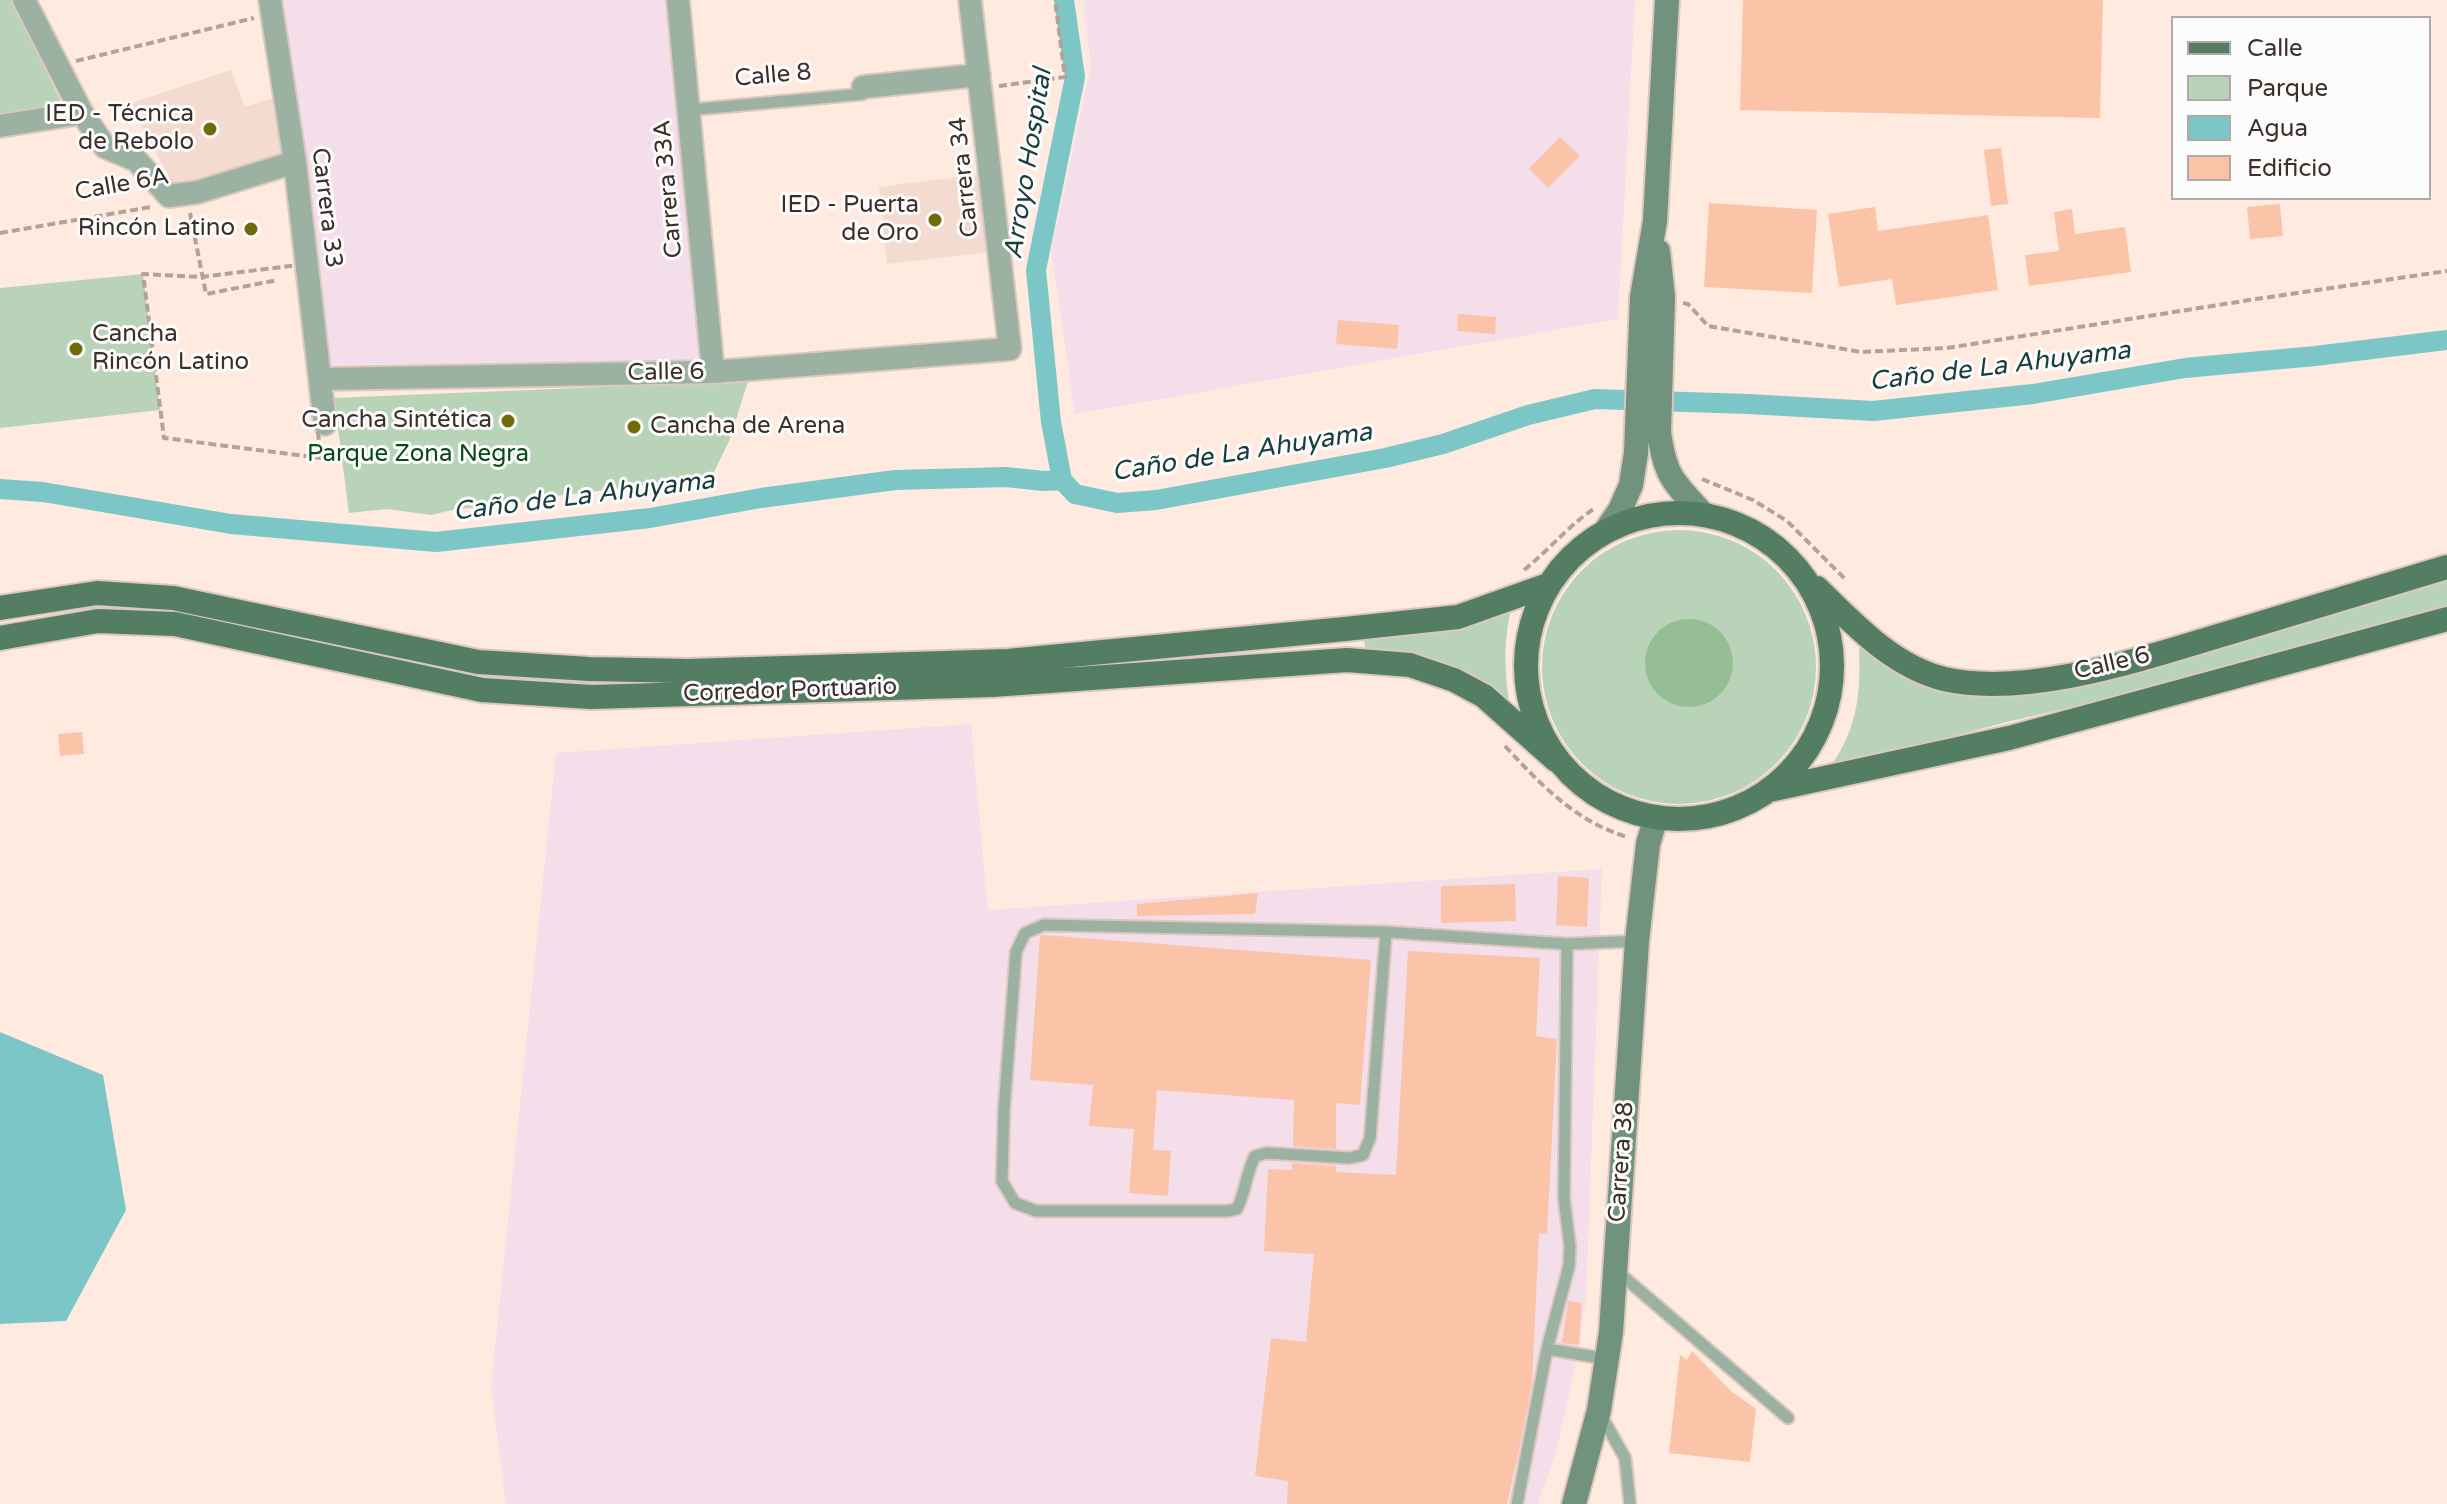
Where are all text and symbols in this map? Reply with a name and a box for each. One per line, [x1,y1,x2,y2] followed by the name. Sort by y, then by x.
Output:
[2171,16,2431,200] legend
[2247,34,2303,63] text: Calle
[733,58,813,94] street label: Calle 8
[999,67,1059,261] water label: Arroyo Hospital
[2247,74,2328,103] text: Parque
[45,101,194,157] place label: IED - Técnica de Rebolo
[2247,114,2308,143] text: Agua
[944,115,986,239] street label: Carrera 34
[649,119,689,259] street label: Carrera 33A
[201,120,219,138] marker: IED - Técnica de Rebolo
[304,146,348,270] street label: Carrera 33
[2247,154,2332,183] text: Edificio
[73,163,171,207] street label: Calle 6A
[781,192,919,248] place label: IED - Puerta de Oro
[926,211,944,229] marker: IED - Puerta de Oro
[78,215,235,243] place label: Rincón Latino
[242,220,260,238] marker: Rincón Latino
[92,321,249,377] place label: Cancha Rincón Latino
[1868,335,2132,399] water label: Caño de La Ahuyama
[67,340,85,358] marker: Cancha Rincón Latino
[627,358,705,388] street label: Calle 6
[301,407,492,435] place label: Cancha Sintética
[499,412,517,430] marker: Cancha Sintética
[650,413,845,441] place label: Cancha de Arena
[1110,417,1374,489] water label: Caño de La Ahuyama
[625,418,643,436] marker: Cancha de Arena
[307,441,529,469] park label: Parque Zona Negra
[452,465,716,529] water label: Caño de La Ahuyama
[2071,641,2153,687] street label: Calle 6
[682,673,898,709] street label: Corredor Portuario
[1603,1101,1641,1223] street label: Carrera 38

